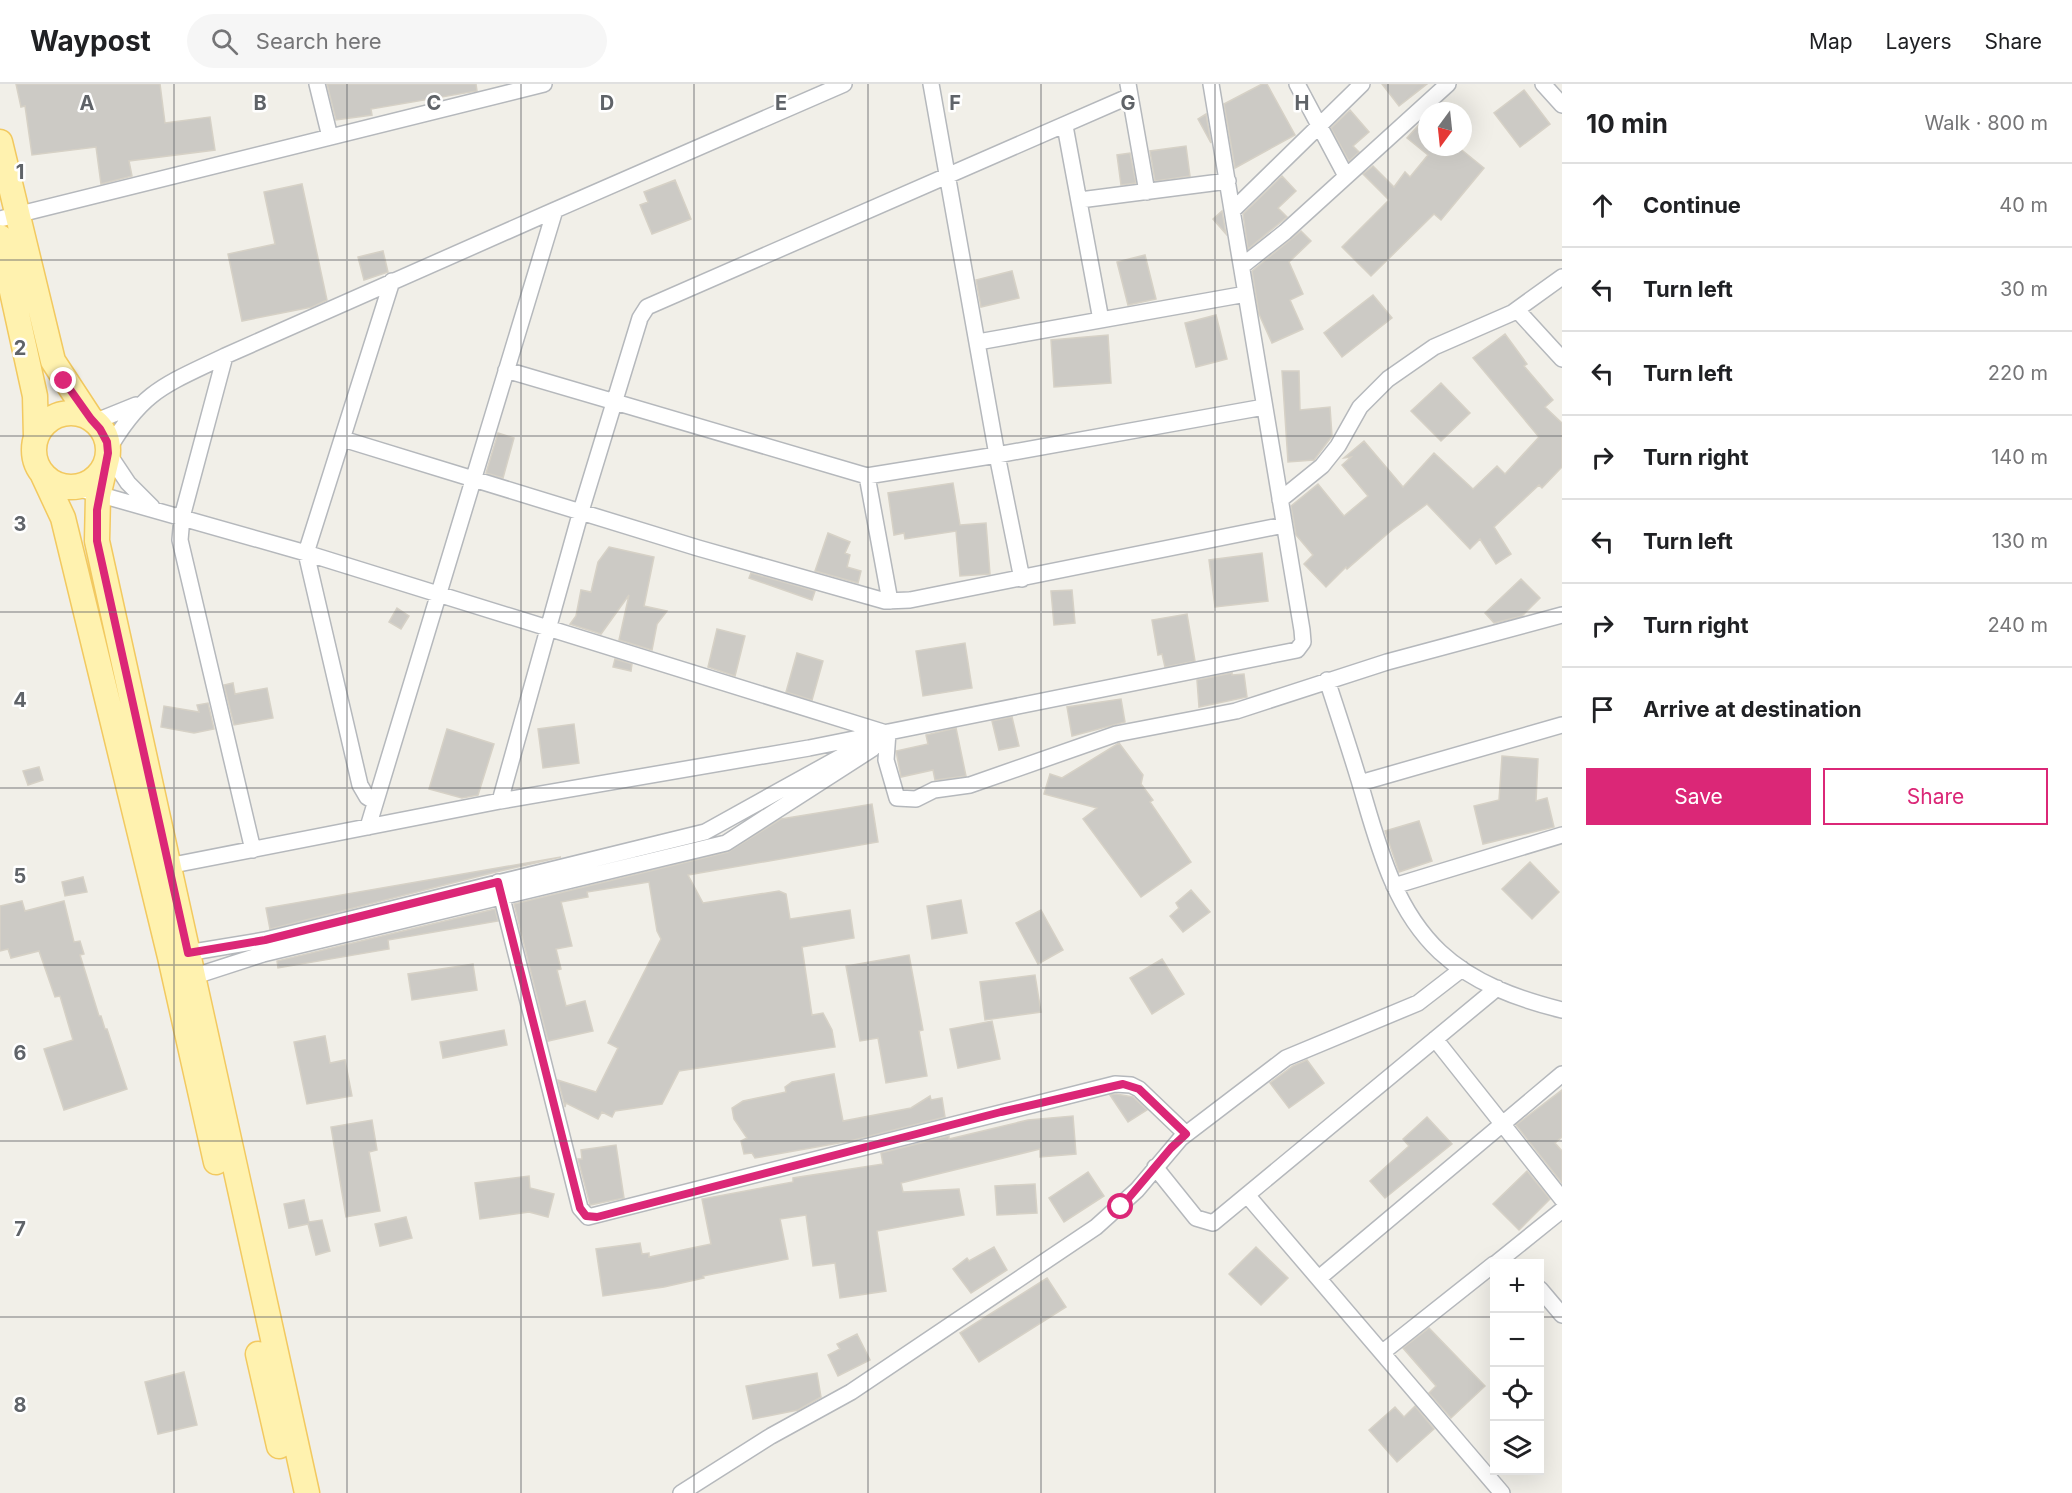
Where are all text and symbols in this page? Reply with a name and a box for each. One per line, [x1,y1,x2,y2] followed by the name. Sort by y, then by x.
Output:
[187,14,607,68] search box
[30,24,151,58] text: Waypost
[208,25,241,58] icon: search
[256,28,382,54] text: Search here
[1809,29,1853,54] text: Map
[1886,29,1952,54] text: Layers
[1985,29,2042,54] text: Share
[80,91,95,115] text: A
[253,91,267,115] text: B
[427,91,441,115] text: C
[600,91,614,115] text: D
[775,91,787,115] text: E
[949,91,961,115] text: F
[1120,91,1136,115] text: G
[1295,91,1309,115] text: H
[1418,102,1472,156] north arrow
[1586,108,1668,139] text: 10 min
[1924,111,2048,135] text: Walk · 800 m
[16,160,24,184] text: 1
[1586,189,1619,222] icon: ahead
[1643,192,1741,218] text: Continue
[1999,193,2048,217] text: 40 m
[1586,273,1619,306] icon: left
[1643,276,1733,302] text: Turn left
[2000,277,2048,301] text: 30 m
[14,336,26,360] text: 2
[1586,357,1619,390] icon: left
[1643,360,1733,386] text: Turn left
[1988,361,2048,385] text: 220 m
[50,367,76,393] route end
[1586,441,1619,474] icon: right
[1643,444,1749,470] text: Turn right
[1991,445,2048,469] text: 140 m
[14,512,26,536] text: 3
[1586,525,1619,558] icon: left
[1643,528,1733,554] text: Turn left
[1992,529,2048,553] text: 130 m
[1586,609,1619,642] icon: right
[1643,612,1749,638] text: Turn right
[1987,613,2048,637] text: 240 m
[13,688,27,712] text: 4
[1586,693,1619,726] icon: arrive
[1643,696,1862,722] text: Arrive at destination
[1586,768,1811,825] button: Save
[1823,768,2048,825] button: Share
[14,864,26,888] text: 5
[14,1041,27,1065] text: 6
[1107,1193,1133,1219] route start
[14,1217,26,1241] text: 7
[1490,1259,1544,1475] map controls
[1490,1259,1544,1313] button: +
[1490,1313,1544,1367] button: −
[1490,1367,1544,1421] button: locate
[13,1393,27,1417] text: 8
[1490,1421,1544,1475] button: layers

